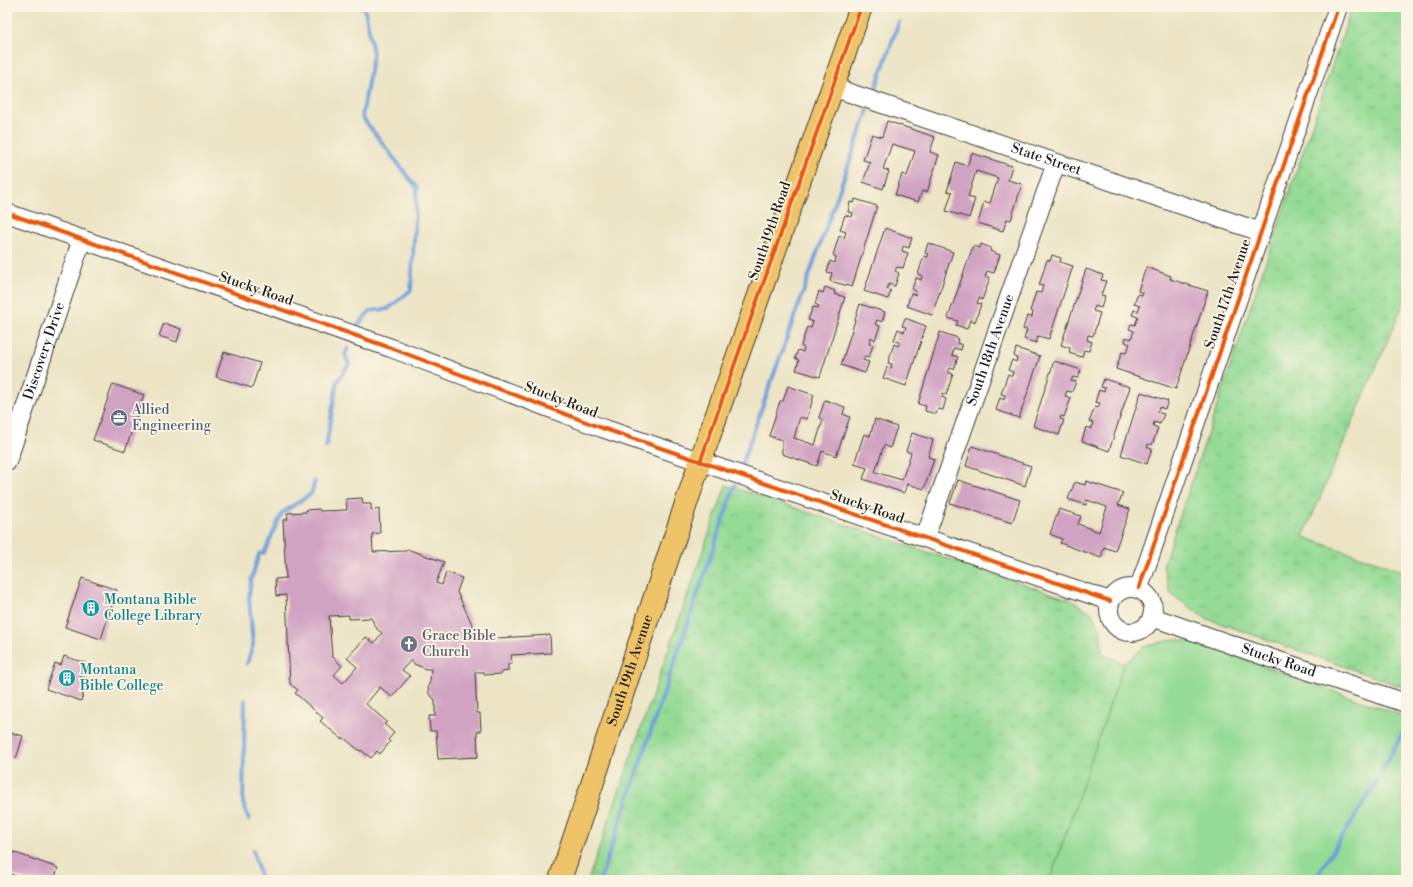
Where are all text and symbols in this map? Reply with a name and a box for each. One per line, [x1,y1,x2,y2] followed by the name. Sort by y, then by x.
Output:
[1009,139,1084,180] street label: State Street
[745,179,795,283] street label: South 19th Road
[1201,237,1255,351] street label: South 17th Avenue
[217,268,296,310] street label: Stucky Road
[963,292,1018,408] street label: South 18th Avenue
[19,300,69,402] street label: Discovery Drive
[522,378,600,422] street label: Stucky Road
[131,401,212,435] place label: Allied Engineering
[109,408,129,428] office icon: Allied Engineering
[828,486,907,528] street label: Stucky Road
[104,591,202,625] place label: Montana Bible College Library
[81,598,101,618] building icon: Montana Bible College Library
[603,612,657,729] street label: South 19th Avenue
[422,627,496,661] place label: Grace Bible Church
[399,634,419,654] church icon: Grace Bible Church
[1239,640,1318,682] street label: Stucky Road
[79,661,164,695] place label: Montana Bible College
[57,668,77,688] building icon: Montana Bible College

